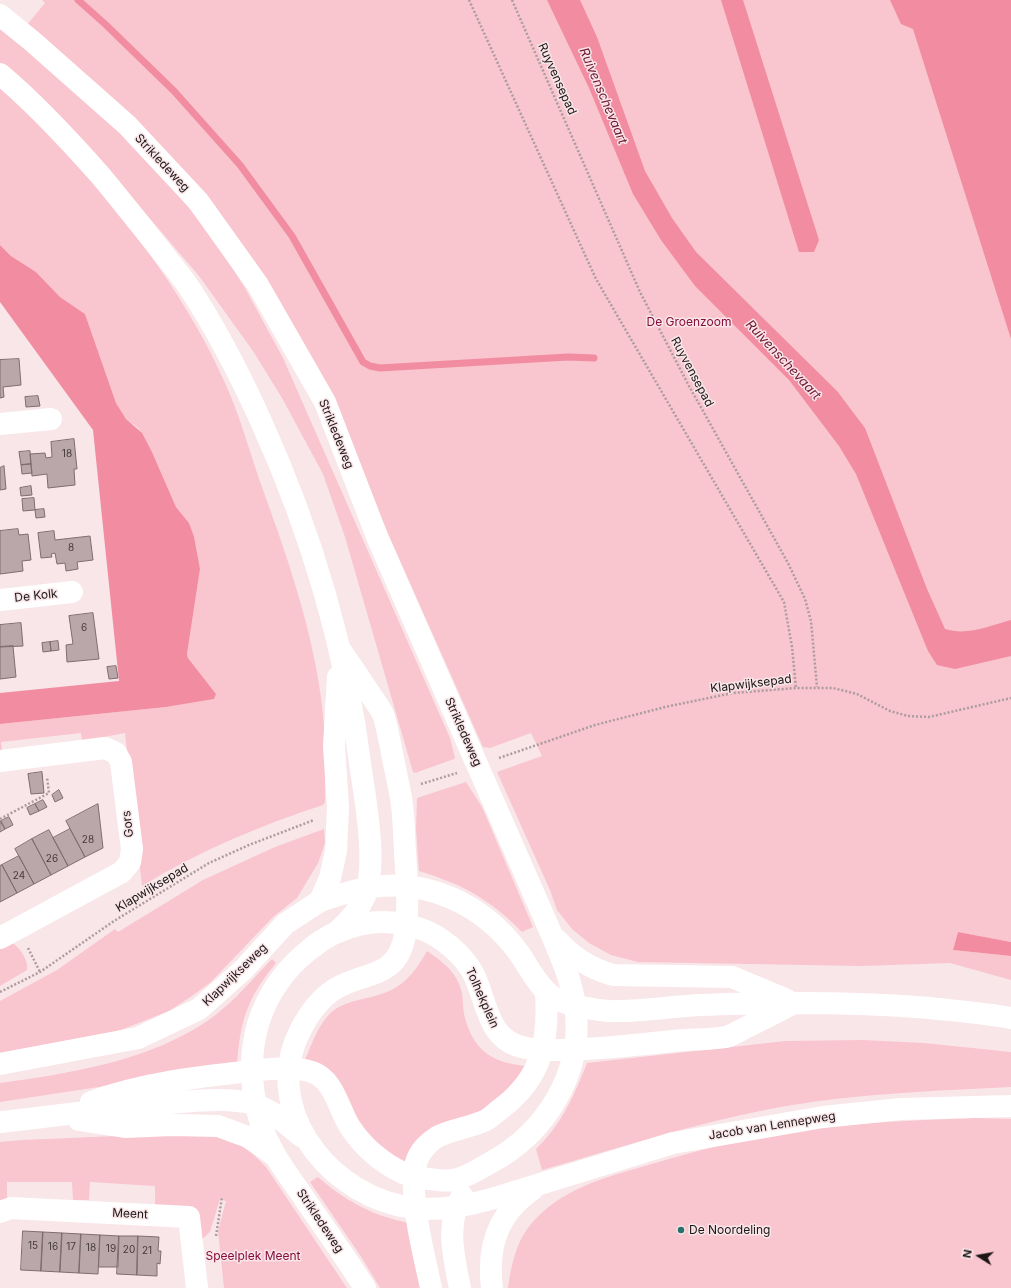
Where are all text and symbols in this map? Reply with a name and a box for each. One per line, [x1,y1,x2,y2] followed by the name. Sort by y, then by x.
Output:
[535,41,579,117] street label: Ruyvensepad
[576,46,630,146] water label: Ruivenschevaart
[132,131,192,195] street label: Strikledeweg
[647,315,731,329] park label: De Groenzoom
[742,317,824,403] water label: Ruivenschevaart
[668,335,716,409] street label: Ruyvensepad
[315,397,357,471] street label: Strikledeweg
[62,448,72,460] house number: 18
[68,542,74,554] house number: 8
[14,587,58,605] street label: De Kolk
[81,622,87,634] house number: 6
[709,672,793,696] street label: Klapwijksepad
[441,695,485,769] street label: Strikledeweg
[119,810,137,838] street label: Gors
[82,834,94,846] house number: 28
[46,853,58,865] house number: 26
[113,861,191,915] street label: Klapwijksepad
[13,870,25,882] house number: 24
[200,941,270,1009] street label: Klapwijkseweg
[462,965,502,1031] street label: Tolhekplein
[708,1109,836,1143] street label: Jacob van Lennepweg
[293,1186,347,1256] street label: Strikledeweg
[112,1206,148,1222] street label: Meent
[689,1223,770,1237] place label: De Noordeling
[676,1225,686,1235] marker: De Noordeling
[959,1236,999,1276] north arrow
[28,1240,38,1252] house number: 15
[48,1241,58,1253] house number: 16
[66,1241,76,1253] house number: 17
[86,1242,96,1254] house number: 18
[106,1243,116,1255] house number: 19
[123,1244,135,1256] house number: 20
[142,1245,152,1257] house number: 21
[960,1248,975,1259] text: N
[205,1249,301,1263] park label: Speelplek Meent

